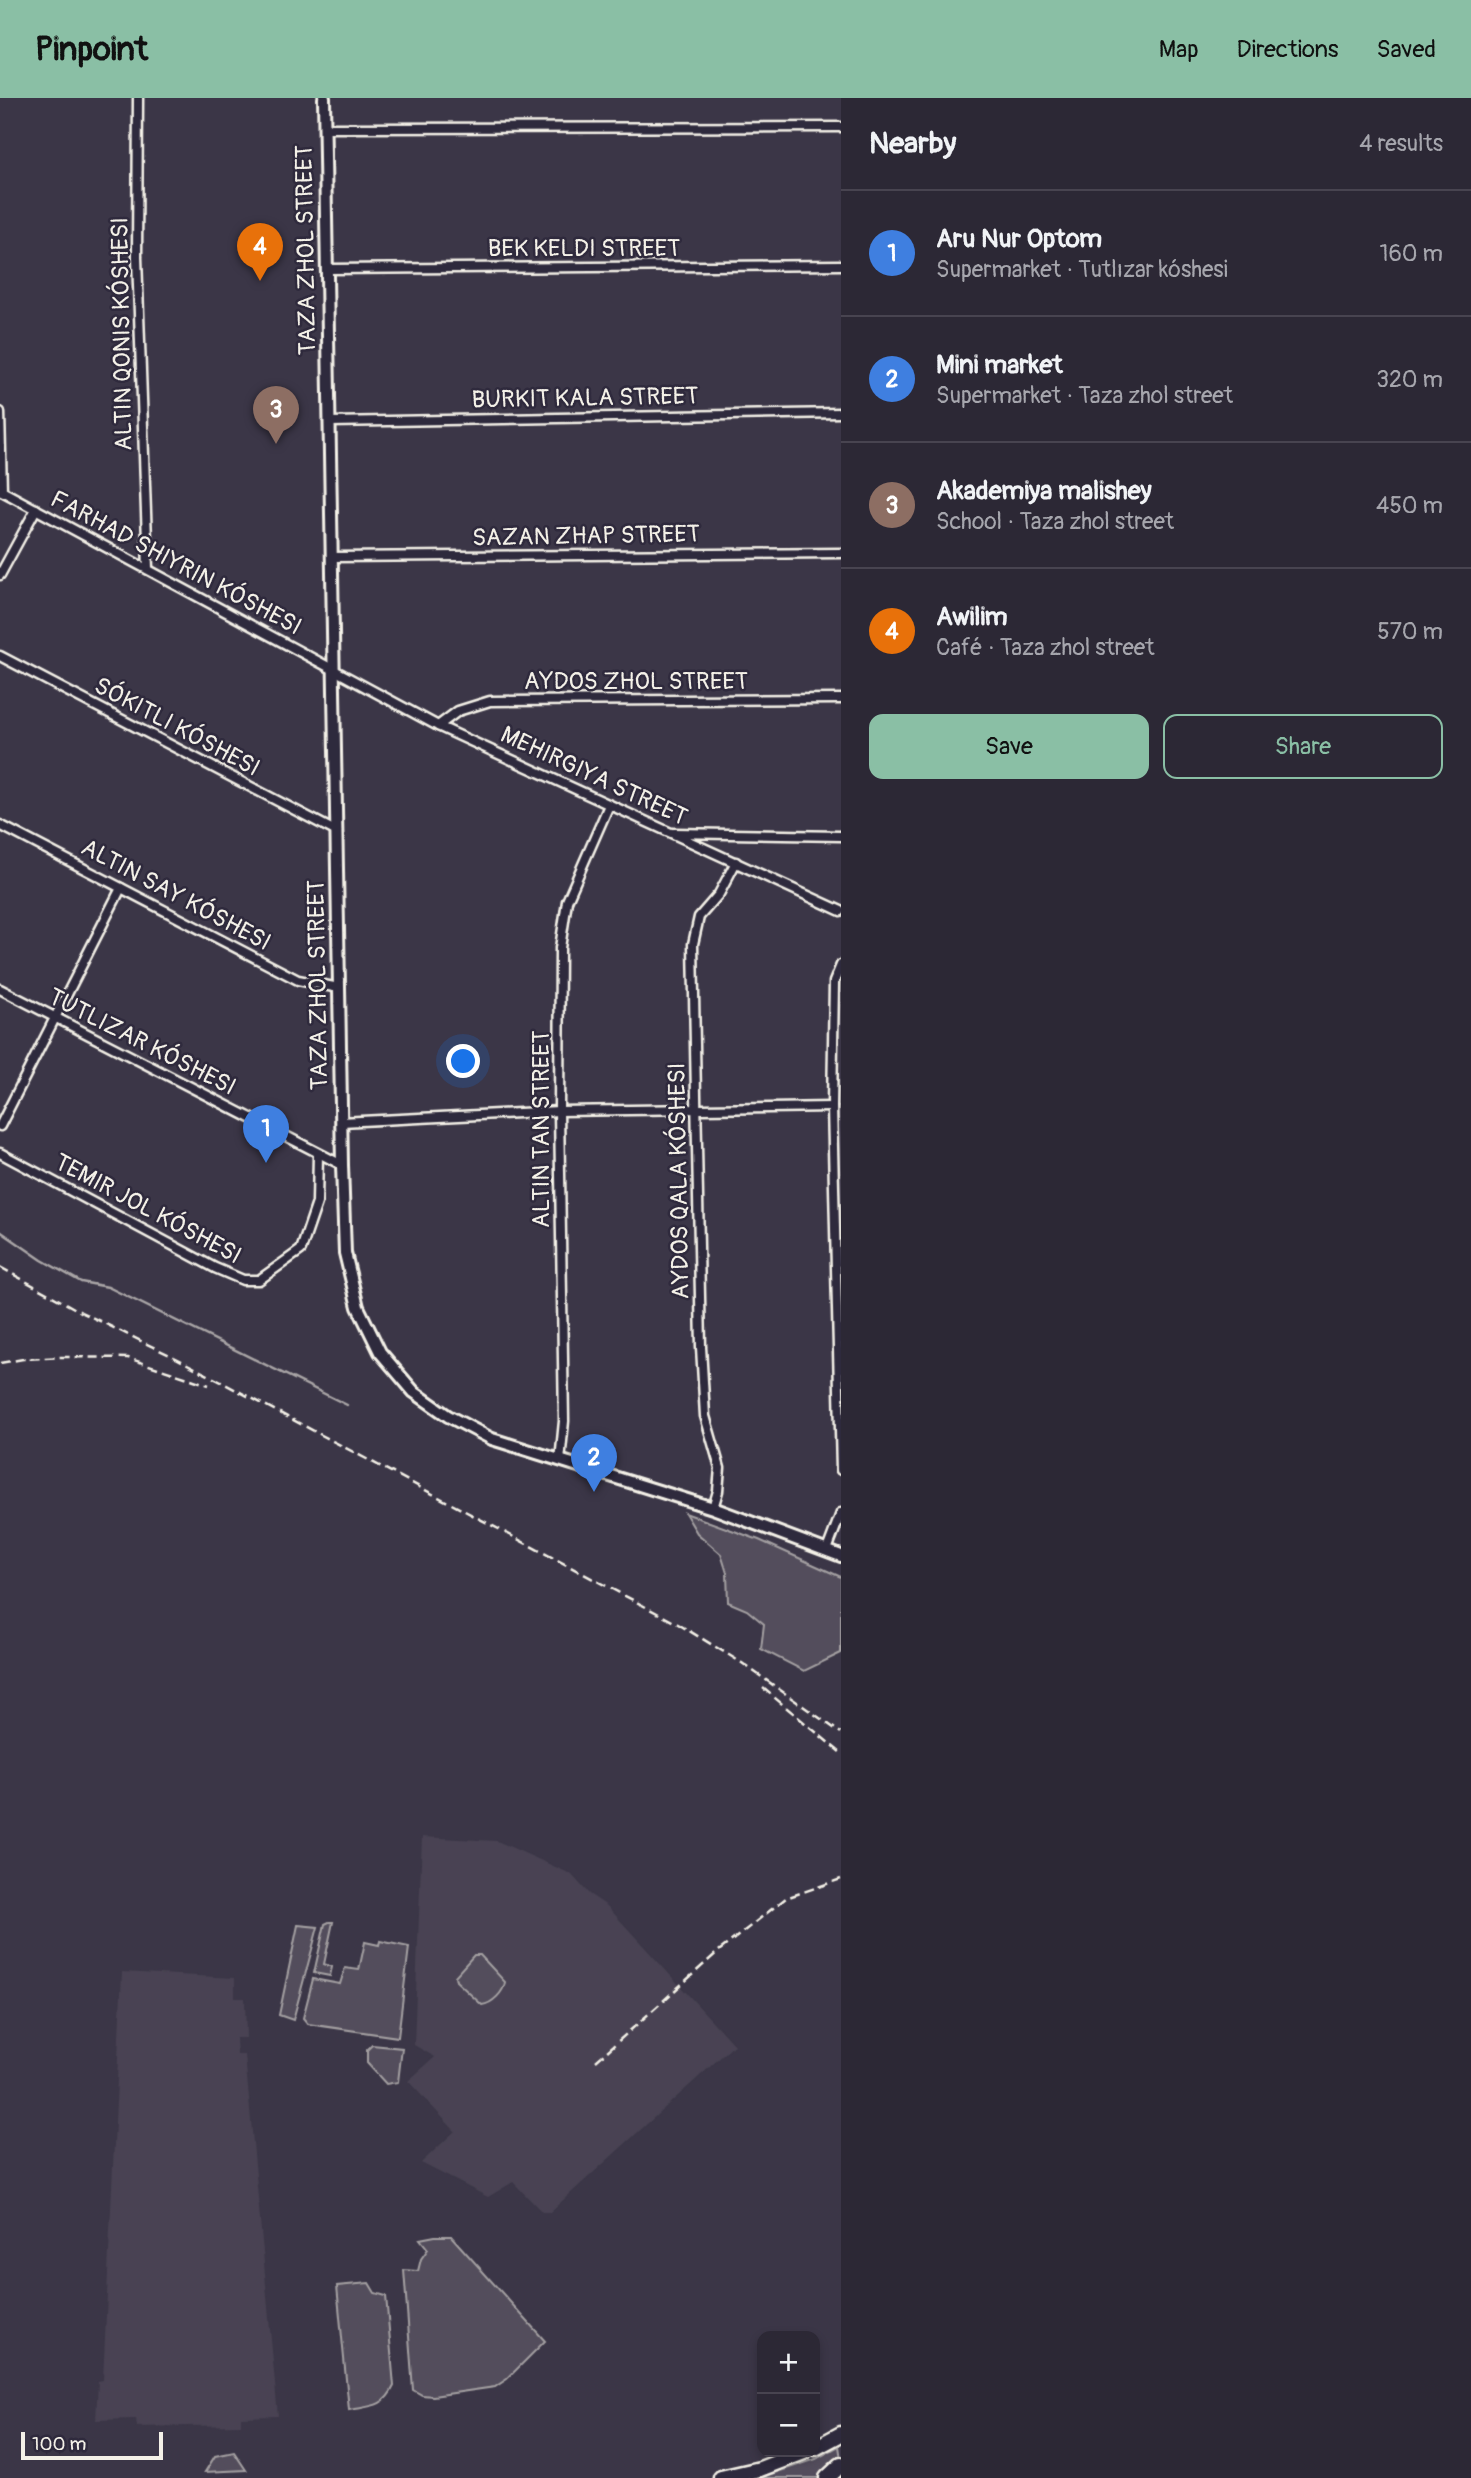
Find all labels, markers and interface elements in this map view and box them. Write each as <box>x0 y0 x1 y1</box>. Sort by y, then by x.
text: Pinpoint <box>35 29 148 70</box>
text: Map <box>1159 35 1199 64</box>
text: Directions <box>1237 35 1338 64</box>
text: Saved <box>1376 35 1436 64</box>
text: Nearby <box>869 125 956 162</box>
text: 4 results <box>1359 129 1443 158</box>
street label: TAZA ZHOL STREET <box>290 145 322 355</box>
street label: ALTIN QONIS KÓSHESI <box>104 217 139 451</box>
pin: 4 <box>237 223 283 281</box>
text: Aru Nur Optom <box>936 223 1102 255</box>
street label: BEK KELDI STREET <box>488 234 680 263</box>
text: 1 <box>888 239 897 268</box>
text: 160 m <box>1379 239 1443 268</box>
text: Supermarket · Tutlızar kóshesi <box>936 255 1228 284</box>
text: Mini market <box>936 349 1063 381</box>
text: 2 <box>886 365 898 394</box>
text: 320 m <box>1376 365 1443 394</box>
text: Supermarket · Taza zhol street <box>936 381 1233 410</box>
street label: BURKIT KALA STREET <box>471 382 699 414</box>
pin: 3 <box>253 386 299 444</box>
text: Akademiya malishey <box>936 475 1152 507</box>
street label: FARHAD SHIYRIN KÓSHESI <box>46 484 307 642</box>
text: 3 <box>886 491 898 520</box>
text: 450 m <box>1376 491 1443 520</box>
text: School · Taza zhol street <box>936 507 1174 536</box>
street label: SAZAN ZHAP STREET <box>472 520 700 552</box>
text: Awilim <box>936 601 1008 633</box>
text: 4 <box>885 617 899 646</box>
text: 570 m <box>1377 617 1443 646</box>
text: Café · Taza zhol street <box>936 633 1154 662</box>
street label: AYDOS ZHOL STREET <box>524 667 748 696</box>
street label: SÓKITLI KÓSHESI <box>89 670 265 783</box>
button: Save <box>869 714 1149 779</box>
button: Share <box>1163 714 1443 779</box>
street label: MEHIRGIYA STREET <box>496 720 692 832</box>
street label: ALTIN SAY KÓSHESI <box>76 832 276 957</box>
street label: TAZA ZHOL STREET <box>302 880 334 1090</box>
street label: TUTLIZAR KÓSHESI <box>43 981 241 1102</box>
street label: ALTIN TAN STREET <box>527 1030 556 1228</box>
your location <box>446 1044 480 1078</box>
street label: AYDOS QALA KÓSHESI <box>661 1062 696 1300</box>
pin: 1 <box>243 1105 289 1163</box>
street label: TEMIR JOL KÓSHESI <box>50 1147 247 1271</box>
pin: 2 <box>571 1434 617 1492</box>
map controls <box>757 2331 820 2457</box>
button: + <box>757 2331 820 2394</box>
button: − <box>757 2394 820 2457</box>
scale bar <box>21 2429 163 2461</box>
text: 100 m <box>32 2432 86 2456</box>

